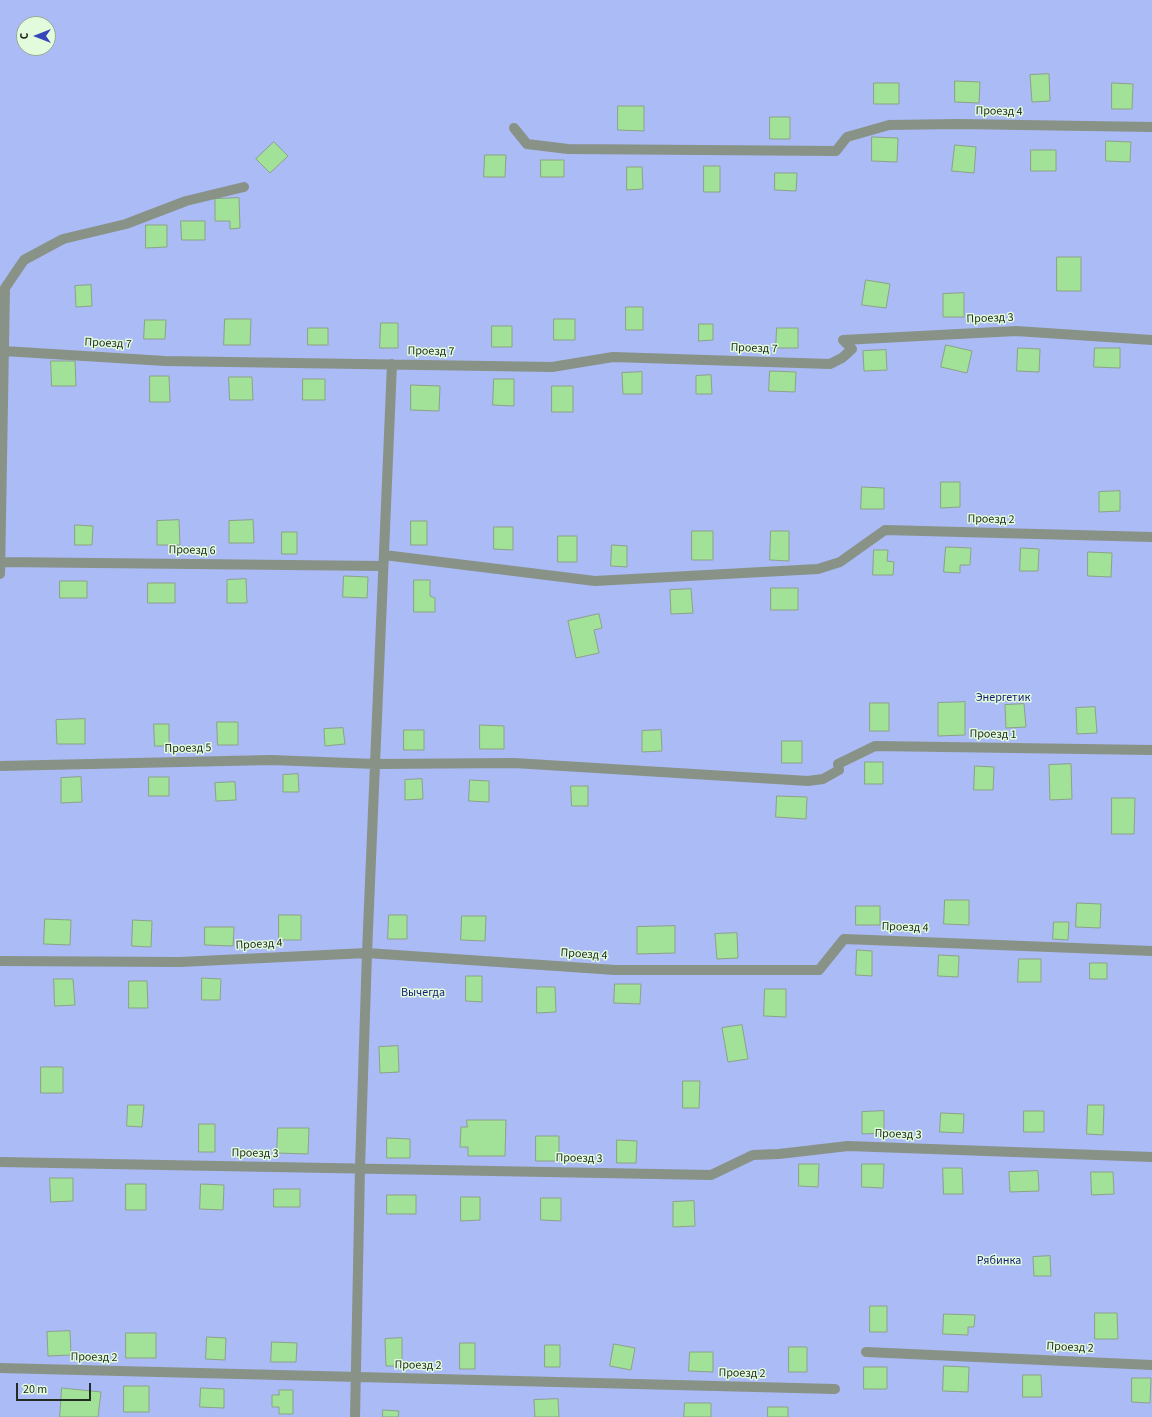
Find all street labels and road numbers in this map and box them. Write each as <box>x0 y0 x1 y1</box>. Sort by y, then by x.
street label: Проезд 4 <box>975 104 1023 120</box>
street label: Проезд 3 <box>966 311 1014 327</box>
street label: Проезд 7 <box>84 336 132 352</box>
street label: Проезд 7 <box>730 341 778 357</box>
street label: Проезд 7 <box>407 344 455 360</box>
street label: Проезд 2 <box>967 512 1015 528</box>
street label: Проезд 6 <box>168 543 216 559</box>
street label: Проезд 1 <box>969 727 1017 743</box>
street label: Проезд 5 <box>164 741 212 757</box>
street label: Проезд 4 <box>881 920 929 936</box>
street label: Проезд 4 <box>235 937 283 953</box>
street label: Проезд 4 <box>560 946 608 964</box>
street label: Проезд 3 <box>874 1127 922 1143</box>
street label: Проезд 3 <box>231 1146 279 1162</box>
street label: Проезд 3 <box>555 1151 603 1167</box>
street label: Проезд 2 <box>1046 1340 1094 1356</box>
street label: Проезд 2 <box>70 1350 118 1366</box>
street label: Проезд 2 <box>394 1358 442 1374</box>
street label: Проезд 2 <box>718 1366 766 1382</box>

